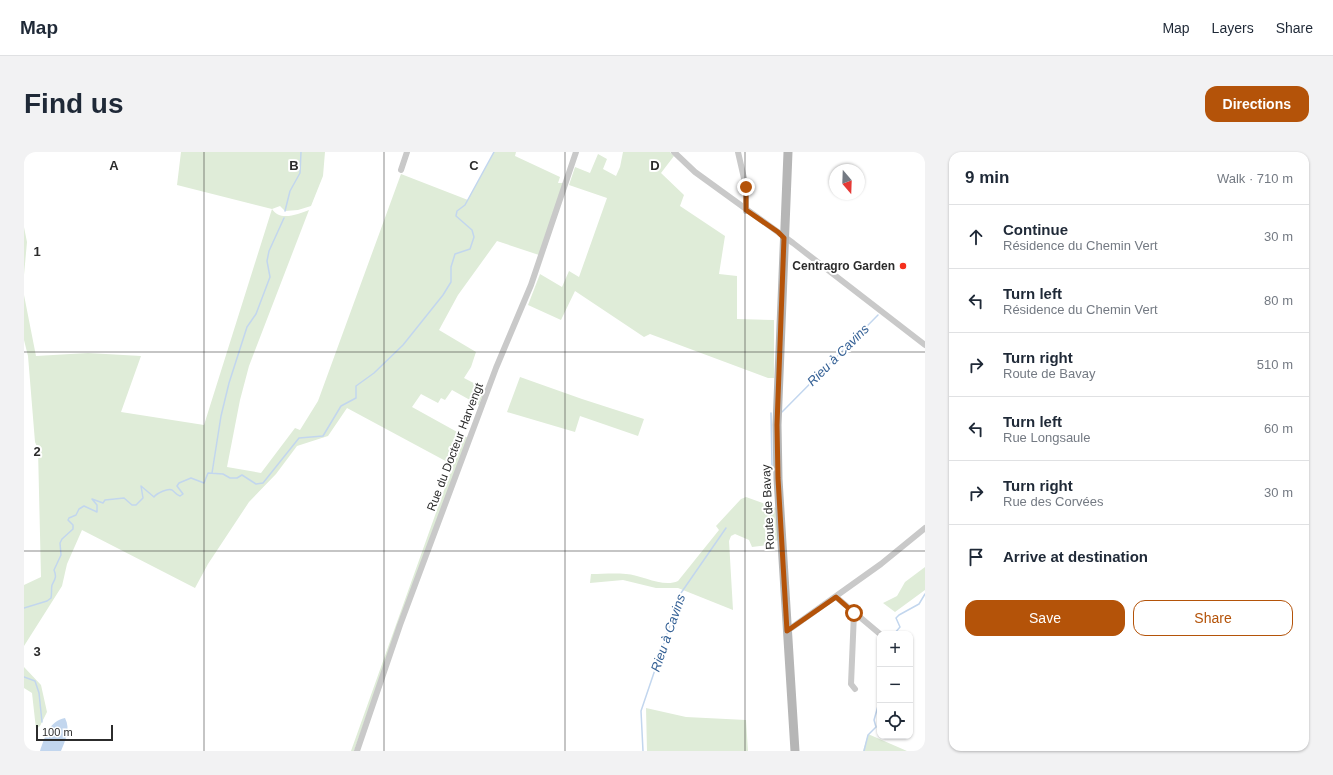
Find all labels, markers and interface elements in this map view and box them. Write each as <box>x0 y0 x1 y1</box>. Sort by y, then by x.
text: Map <box>20 17 58 38</box>
text: Map <box>1162 20 1190 36</box>
text: Layers <box>1212 20 1254 36</box>
text: Share <box>1276 20 1313 36</box>
button: Directions <box>1205 86 1309 122</box>
text: Find us <box>24 88 124 119</box>
text: A <box>109 158 119 173</box>
text: B <box>289 158 299 173</box>
text: C <box>469 158 479 173</box>
text: D <box>650 158 660 173</box>
north arrow <box>829 164 865 200</box>
text: 9 min <box>965 168 1009 187</box>
text: Walk · 710 m <box>1217 171 1293 186</box>
route end <box>737 178 755 196</box>
text: Continue <box>1003 221 1068 238</box>
icon: ahead <box>965 226 987 248</box>
text: 30 m <box>1264 229 1293 244</box>
text: Résidence du Chemin Vert <box>1003 238 1158 253</box>
text: 1 <box>33 244 41 259</box>
place label: Centragro Garden <box>792 259 895 273</box>
marker: Centragro Garden <box>898 261 908 271</box>
text: Turn left <box>1003 285 1062 302</box>
icon: left <box>965 290 987 312</box>
text: 80 m <box>1264 293 1293 308</box>
text: Résidence du Chemin Vert <box>1003 302 1158 317</box>
water label: Rieu à Cavins <box>804 321 872 389</box>
text: Turn right <box>1003 349 1073 366</box>
icon: right <box>965 354 987 376</box>
text: 510 m <box>1257 357 1293 372</box>
text: Route de Bavay <box>1003 366 1096 381</box>
street label: Rue du Docteur Harvengt <box>424 380 486 513</box>
text: Turn left <box>1003 413 1062 430</box>
icon: left <box>965 418 987 440</box>
text: 60 m <box>1264 421 1293 436</box>
text: Rue Longsaule <box>1003 430 1090 445</box>
text: 2 <box>33 444 41 459</box>
street label: Route de Bavay <box>759 464 777 550</box>
text: Turn right <box>1003 477 1073 494</box>
icon: right <box>965 482 987 504</box>
text: 30 m <box>1264 485 1293 500</box>
text: Rue des Corvées <box>1003 494 1103 509</box>
icon: arrive <box>965 546 987 568</box>
text: Arrive at destination <box>1003 548 1148 565</box>
water label: Rieu à Cavins <box>648 592 688 674</box>
button: Save <box>965 600 1125 636</box>
button: Share <box>1133 600 1293 636</box>
route start <box>845 604 863 622</box>
map controls <box>877 631 913 739</box>
button: + <box>877 631 913 667</box>
text: 3 <box>33 644 41 659</box>
button: − <box>877 667 913 703</box>
button: locate <box>877 703 913 739</box>
scale bar <box>36 723 113 742</box>
text: 100 m <box>42 726 73 738</box>

